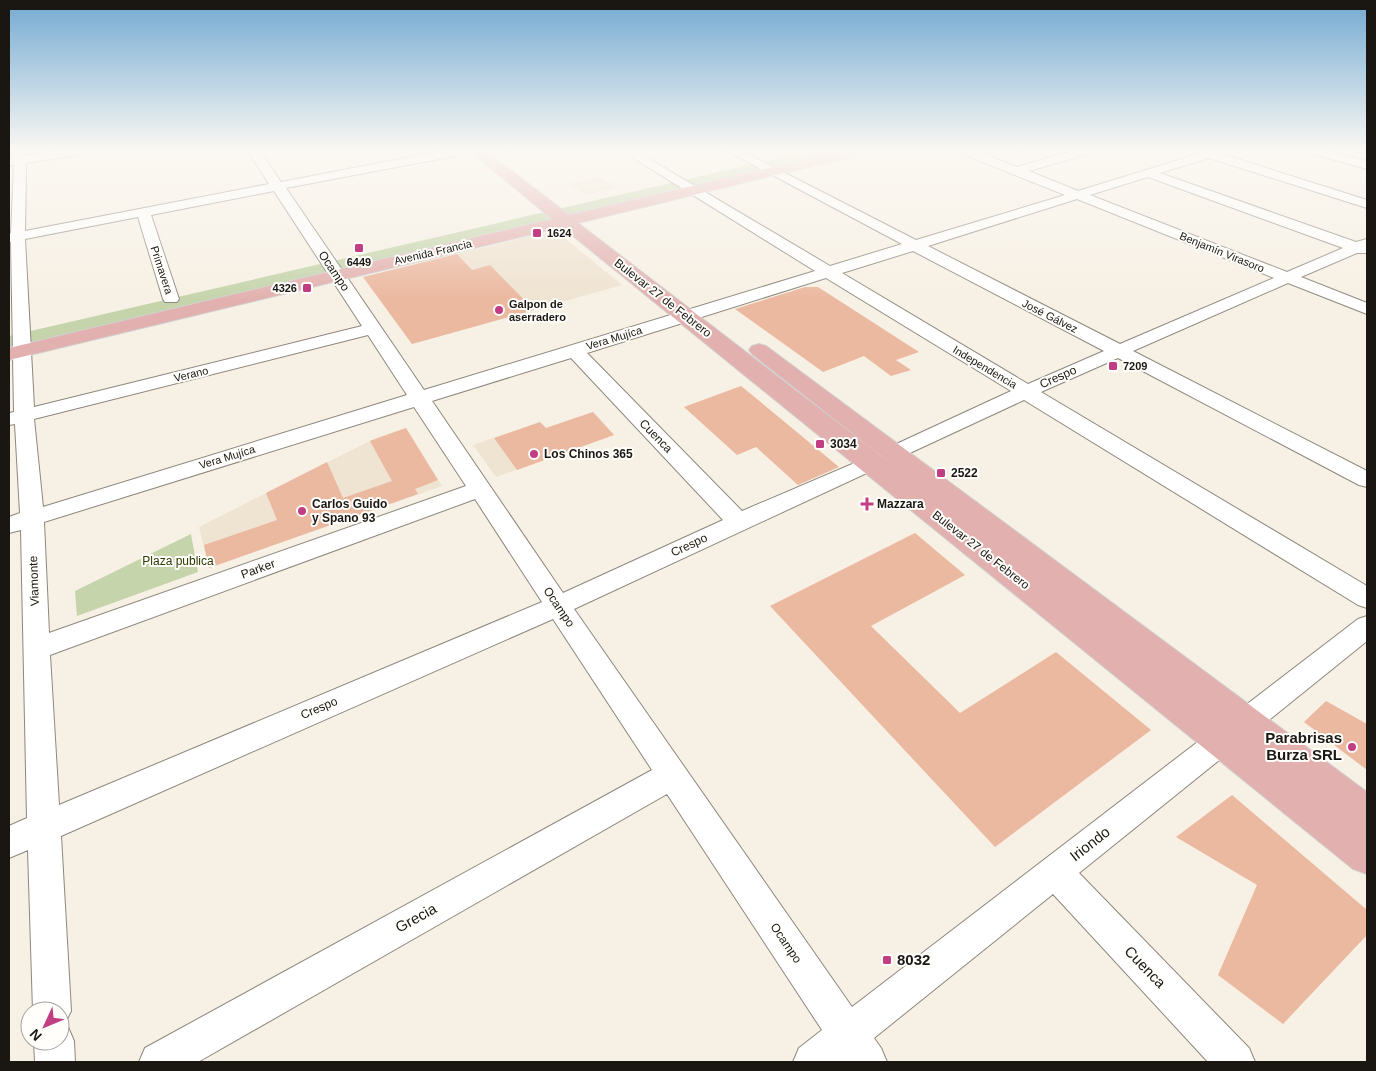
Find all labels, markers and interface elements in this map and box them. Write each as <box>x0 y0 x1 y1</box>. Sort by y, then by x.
marker: 1624 <box>531 227 543 239</box>
place label: 1624 <box>547 227 572 239</box>
street label: Benjamín Virasoro <box>1178 230 1266 274</box>
street label: Avenida Francia <box>393 237 474 267</box>
marker: 6449 <box>353 242 365 254</box>
street label: Primavera <box>149 244 176 297</box>
street label: Ocampo <box>316 248 353 294</box>
place label: 6449 <box>347 256 371 268</box>
street label: Bulevar 27 de Febrero <box>612 256 715 340</box>
place label: 4326 <box>273 282 297 294</box>
marker: 4326 <box>301 282 313 294</box>
street label: José Gálvez <box>1020 297 1080 335</box>
place label: Galpon de aserradero <box>509 298 566 323</box>
marker: Galpon de aserradero <box>493 304 505 316</box>
street label: Vera Mujíca <box>584 324 644 352</box>
street label: Independencia <box>951 343 1020 391</box>
marker: 7209 <box>1107 360 1119 372</box>
place label: 7209 <box>1123 360 1147 372</box>
street label: Crespo <box>1037 363 1079 391</box>
street label: Verano <box>173 364 209 384</box>
street label: Cuenca <box>637 416 676 456</box>
place label: 3034 <box>830 437 857 451</box>
marker: 3034 <box>814 438 826 450</box>
street label: Vera Mujíca <box>197 443 257 471</box>
place label: Los Chinos 365 <box>544 447 633 461</box>
marker: Los Chinos 365 <box>528 448 540 460</box>
place label: 2522 <box>951 466 978 480</box>
marker: 2522 <box>935 467 947 479</box>
place label: Carlos Guido y Spano 93 <box>312 497 387 525</box>
place label: Mazzara <box>877 497 924 511</box>
marker: Mazzara <box>861 498 873 510</box>
marker: Carlos Guido y Spano 93 <box>296 505 308 517</box>
street label: Bulevar 27 de Febrero <box>930 508 1033 592</box>
street label: Crespo <box>669 530 710 560</box>
park label: Plaza publica <box>142 554 214 568</box>
street label: Viamonte <box>26 555 42 606</box>
street label: Parker <box>239 556 277 582</box>
street label: Ocampo <box>541 584 578 630</box>
street label: Crespo <box>298 694 340 722</box>
place label: Parabrisas Burza SRL <box>1265 729 1342 763</box>
marker: Parabrisas Burza SRL <box>1346 741 1358 753</box>
street label: Iriondo <box>1066 823 1113 864</box>
street label: Grecia <box>392 899 440 936</box>
street label: Ocampo <box>768 920 805 966</box>
street label: Cuenca <box>1121 942 1170 992</box>
place label: 8032 <box>897 951 930 968</box>
marker: 8032 <box>881 954 893 966</box>
north arrow <box>20 1001 70 1051</box>
text: N <box>26 1026 45 1044</box>

